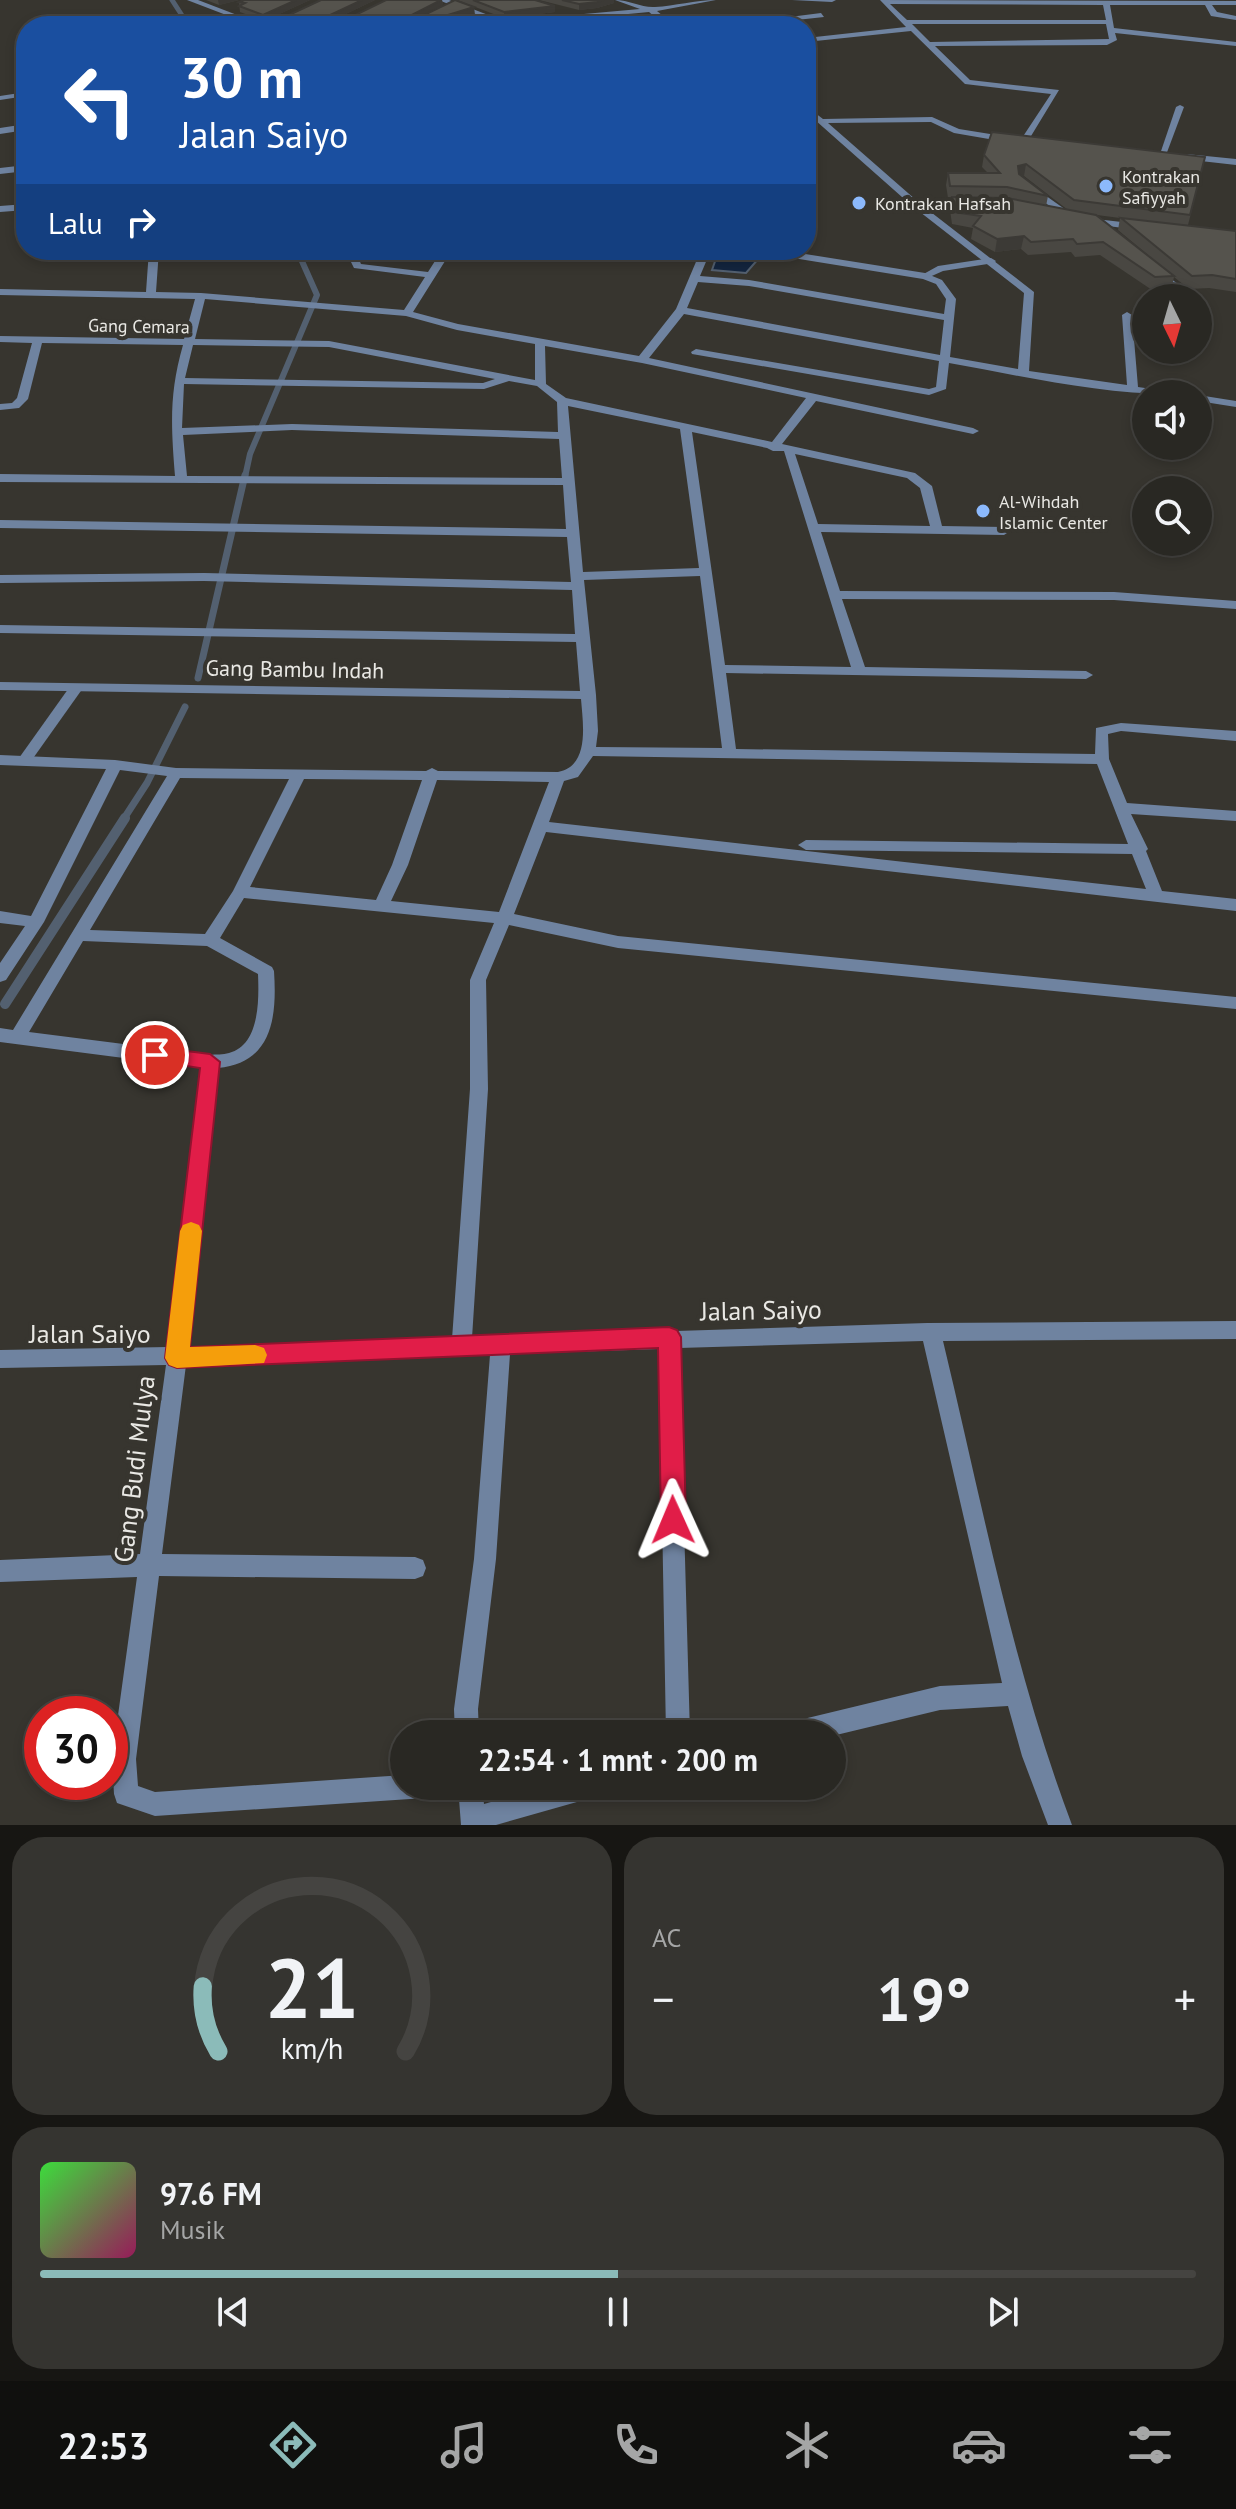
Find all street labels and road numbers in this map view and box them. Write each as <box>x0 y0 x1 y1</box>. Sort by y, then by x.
street label: Gang Cemara <box>88 314 190 338</box>
street label: Gang Bambu Indah <box>205 653 385 685</box>
street label: Jalan Saiyo <box>699 1292 822 1328</box>
street label: Jalan Saiyo <box>28 1317 151 1350</box>
street label: Gang Budi Mulya <box>106 1374 162 1564</box>

